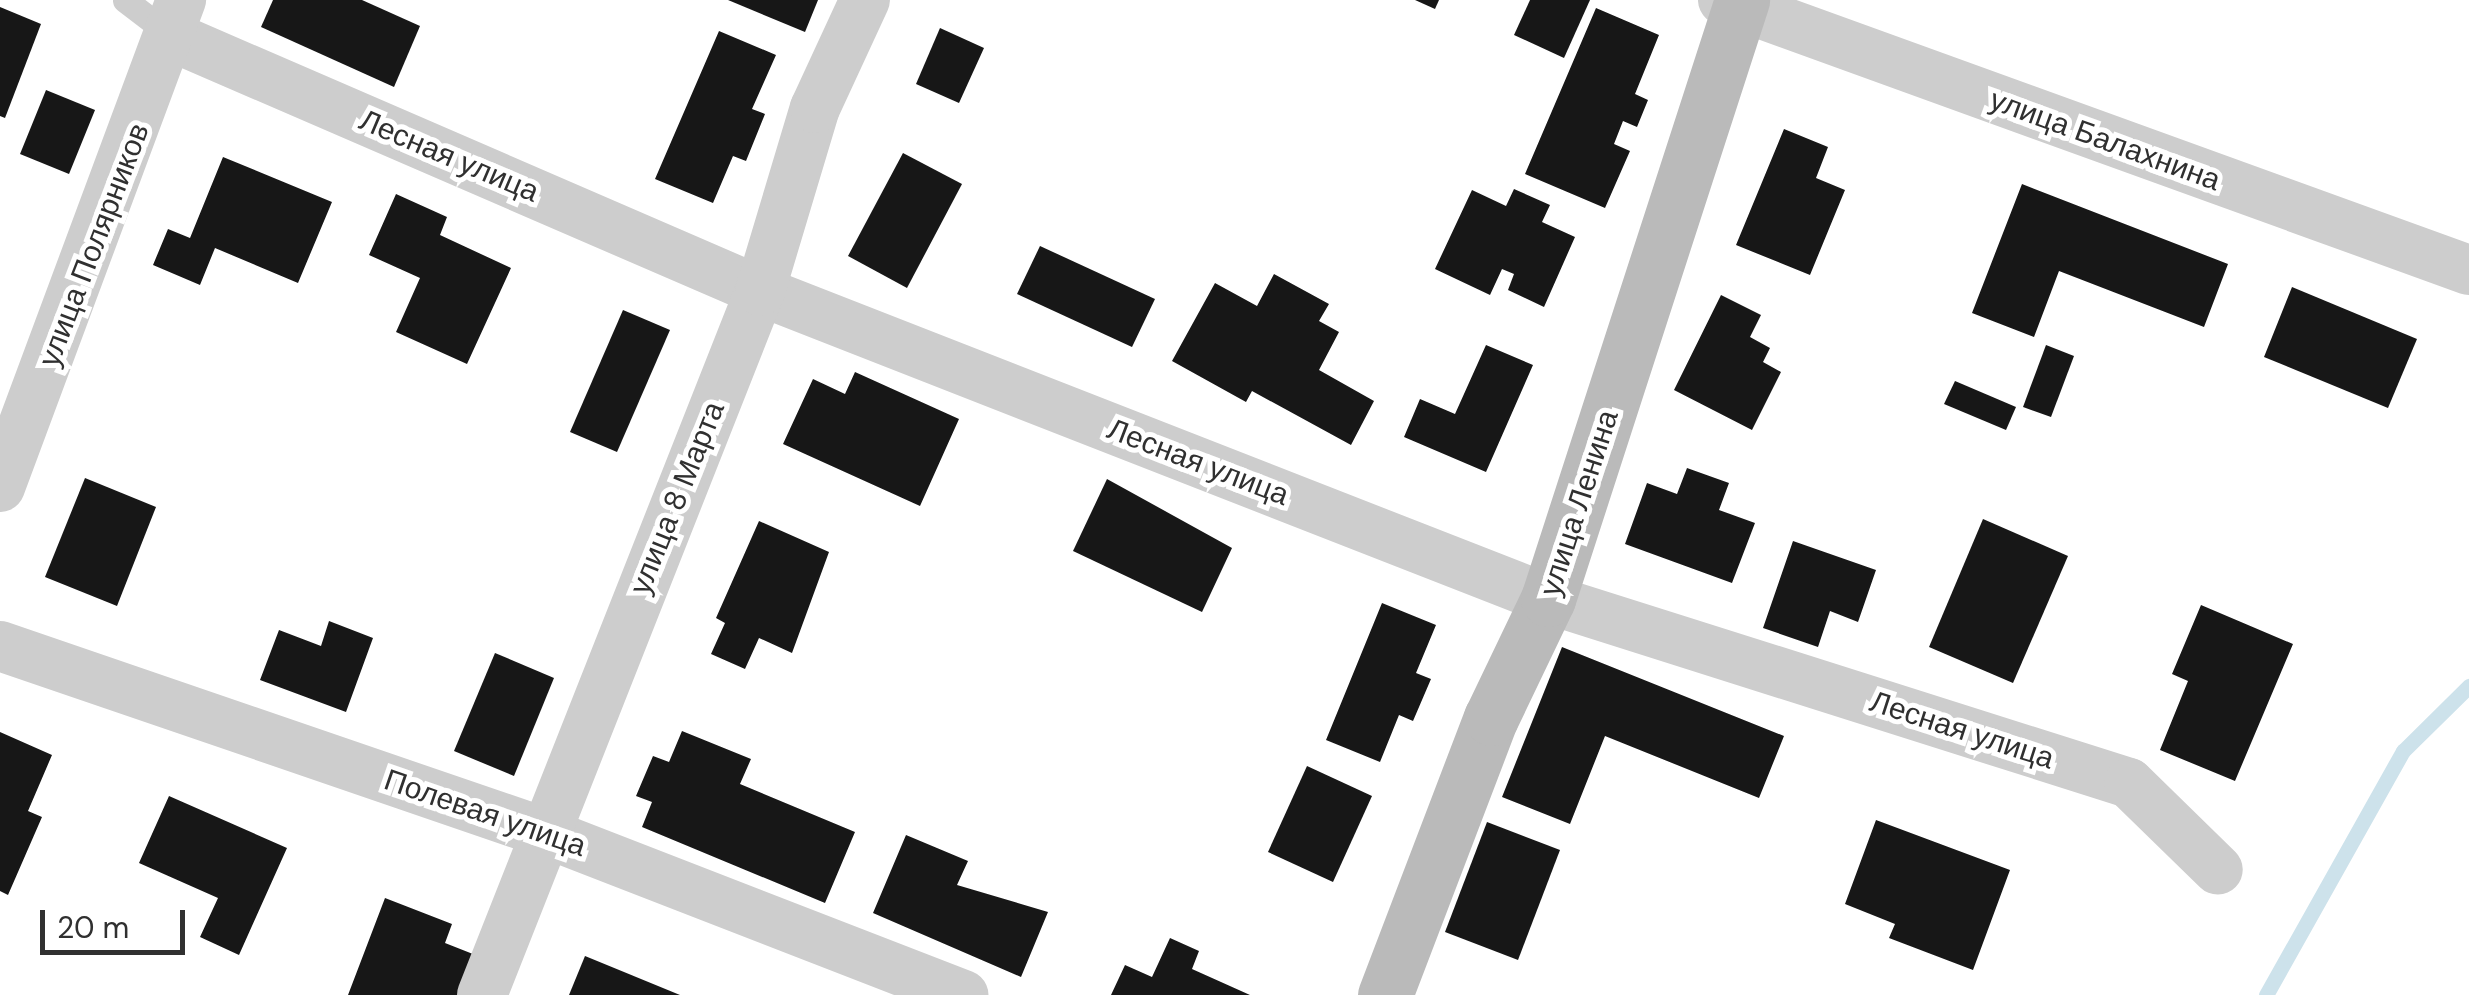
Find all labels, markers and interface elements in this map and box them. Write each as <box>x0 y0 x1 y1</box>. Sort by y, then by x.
street label: улица Балахнина <box>1985 82 2225 198</box>
street label: Лесная улица <box>354 102 544 210</box>
street label: улица Полярников <box>31 118 157 372</box>
street label: улица 8 Марта <box>622 396 732 600</box>
street label: улица Ленина <box>1532 405 1626 601</box>
street label: Лесная улица <box>1102 411 1294 513</box>
street label: Лесная улица <box>1865 683 2059 777</box>
street label: Полевая улица <box>380 762 590 864</box>
scale bar <box>45 890 190 952</box>
text: 20 m <box>57 908 129 947</box>

